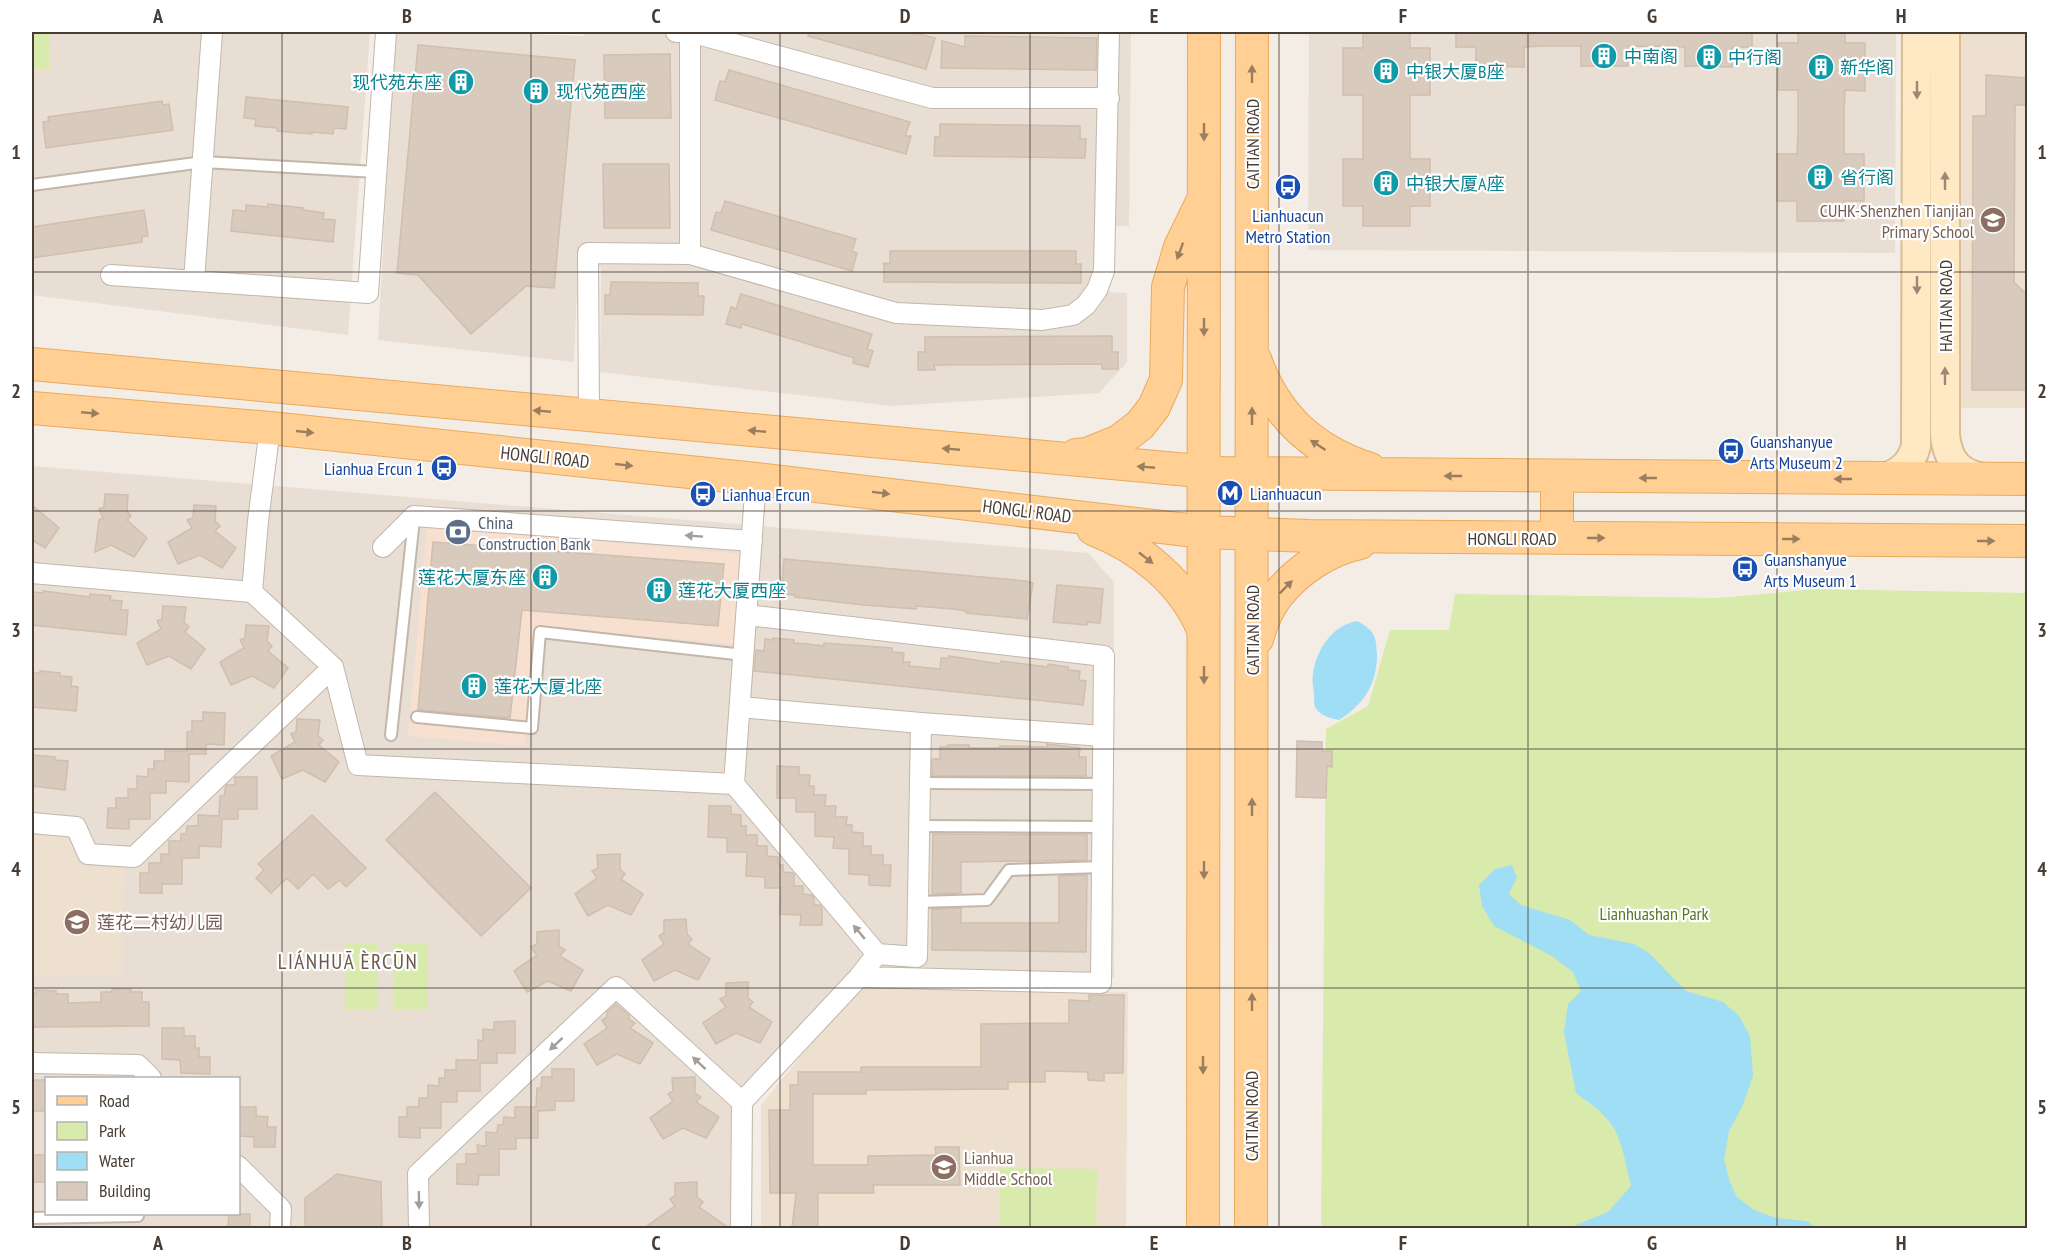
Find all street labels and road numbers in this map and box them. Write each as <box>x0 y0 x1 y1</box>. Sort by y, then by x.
street label: CAITIAN ROAD <box>1241 99 1264 189</box>
street label: HAITIAN ROAD <box>1934 260 1957 352</box>
street label: HONGLI ROAD <box>499 441 591 473</box>
street label: HONGLI ROAD <box>981 494 1073 528</box>
street label: HONGLI ROAD <box>1467 527 1557 550</box>
street label: CAITIAN ROAD <box>1241 585 1264 675</box>
street label: CAITIAN ROAD <box>1240 1071 1263 1161</box>

